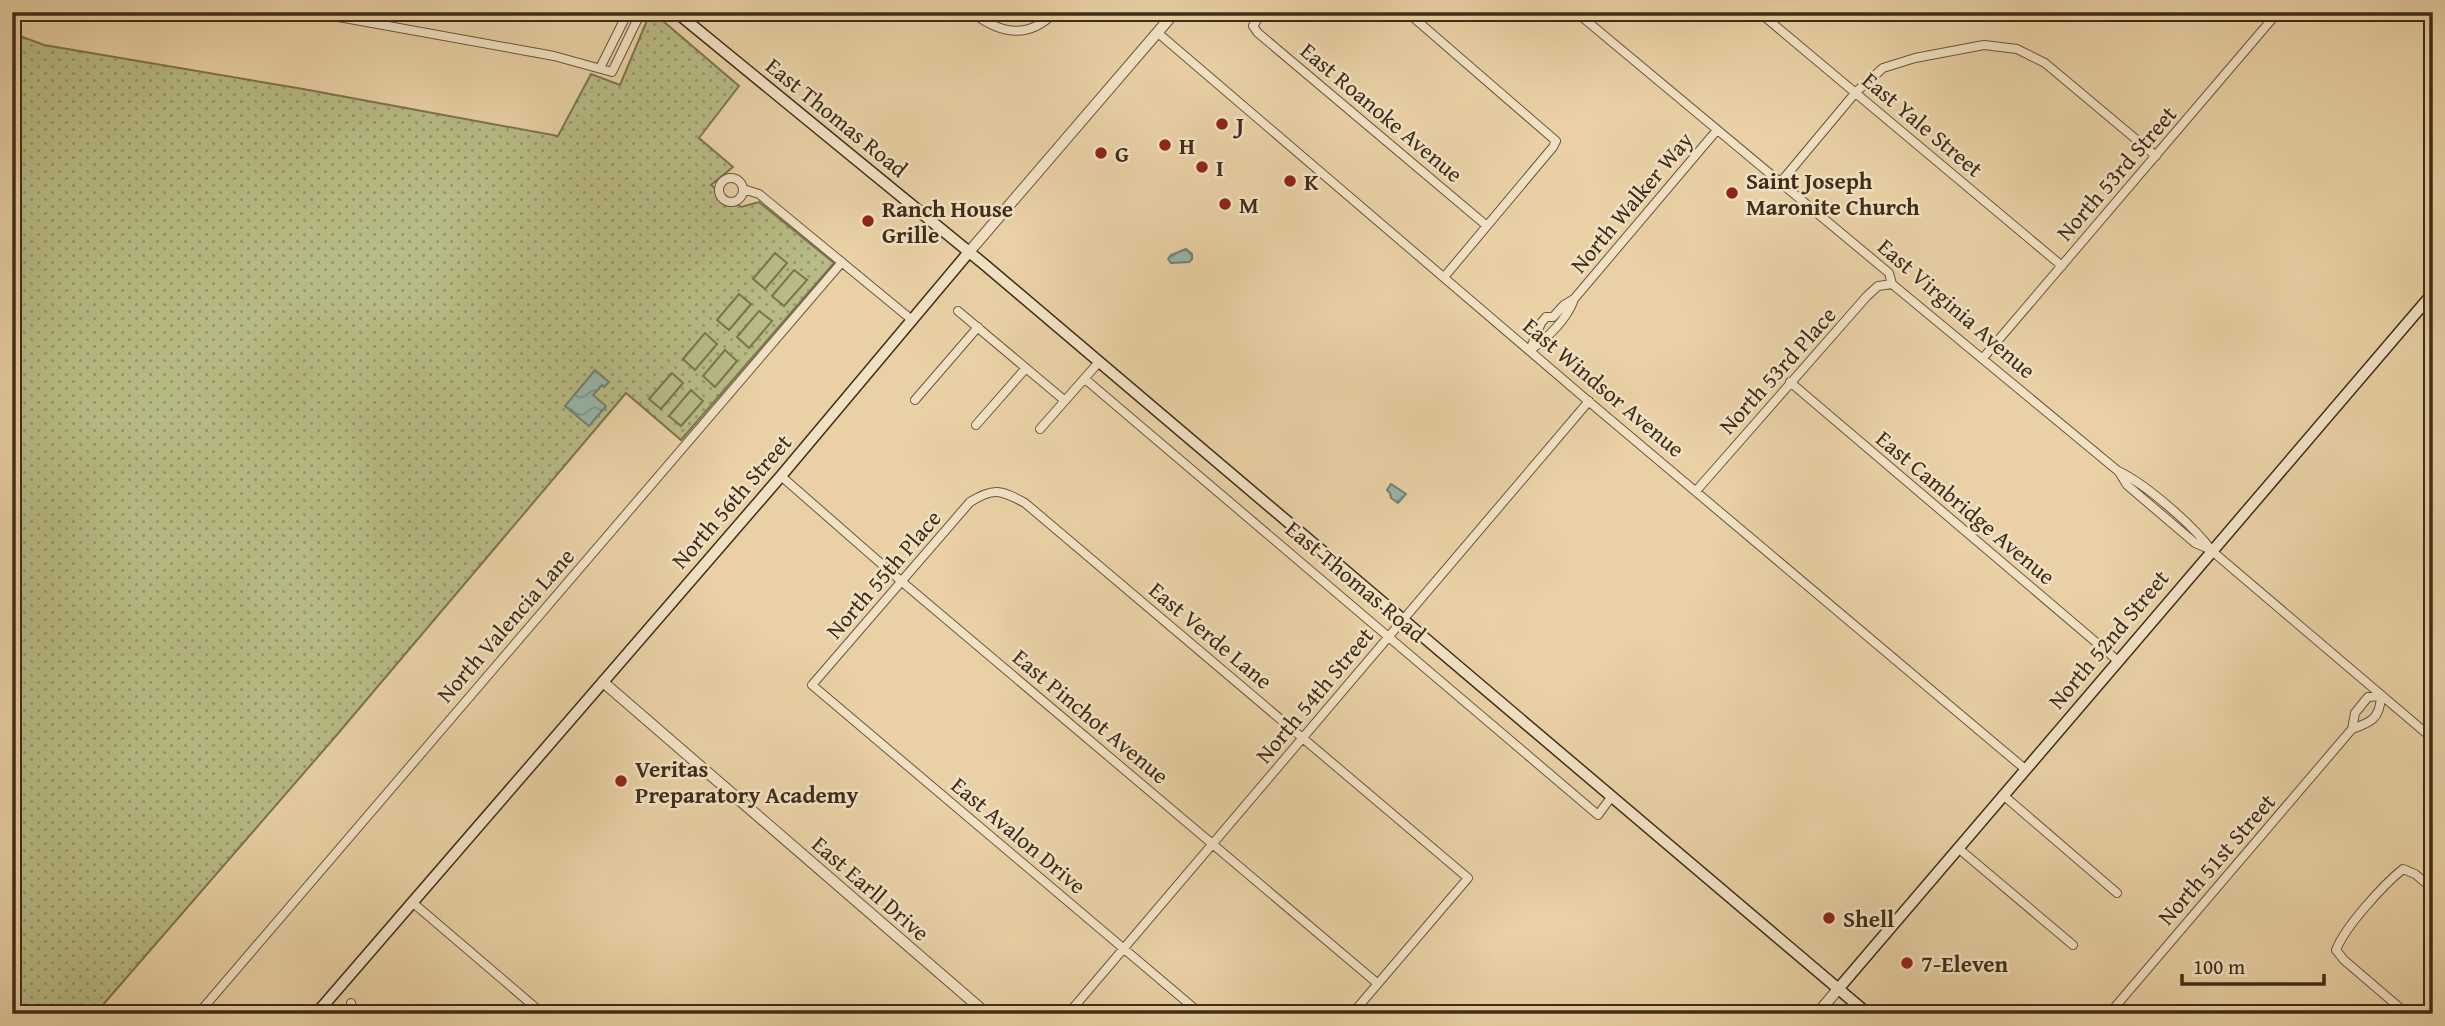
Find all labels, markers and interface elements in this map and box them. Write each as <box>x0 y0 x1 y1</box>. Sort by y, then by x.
street label: East Roanoke Avenue <box>1294 34 1470 190</box>
street label: East Thomas Road <box>759 49 916 185</box>
street label: East Yale Street <box>1855 64 1991 184</box>
street label: North 53rd Street <box>2048 98 2184 248</box>
place label: J <box>1232 108 1244 141</box>
marker: J <box>1214 116 1230 132</box>
street label: North Walker Way <box>1562 124 1701 280</box>
place label: H <box>1179 129 1195 162</box>
place label: G <box>1115 137 1129 170</box>
marker: H <box>1157 137 1173 153</box>
marker: G <box>1093 145 1109 161</box>
place label: I <box>1216 151 1224 184</box>
marker: I <box>1194 159 1210 175</box>
place label: Saint Joseph Maronite Church <box>1746 164 1920 223</box>
place label: K <box>1304 165 1319 198</box>
marker: K <box>1282 173 1298 189</box>
marker: Saint Joseph Maronite Church <box>1724 185 1740 201</box>
place label: M <box>1239 188 1259 221</box>
place label: Ranch House Grille <box>882 192 1013 251</box>
marker: M <box>1217 196 1233 212</box>
marker: Ranch House Grille <box>860 213 876 229</box>
street label: East Virginia Avenue <box>1871 230 2043 386</box>
street label: North 53rd Place <box>1711 299 1843 441</box>
street label: East Windsor Avenue <box>1516 309 1692 465</box>
street label: East Cambridge Avenue <box>1869 422 2063 592</box>
street label: North 56th Street <box>663 426 799 576</box>
street label: North 55th Place <box>818 502 948 646</box>
street label: East Thomas Road <box>1279 512 1434 650</box>
street label: North Valencia Lane <box>428 540 582 710</box>
street label: North 52nd Street <box>2040 562 2176 716</box>
street label: East Verde Lane <box>1142 573 1280 697</box>
street label: North 54th Street <box>1247 620 1381 770</box>
street label: East Pinchot Avenue <box>1006 641 1176 791</box>
place label: Veritas Preparatory Academy <box>635 752 859 811</box>
street label: East Avalon Drive <box>944 769 1094 901</box>
marker: Veritas Preparatory Academy <box>613 773 629 789</box>
street label: North 51st Street <box>2149 786 2283 932</box>
street label: East Earll Drive <box>805 828 937 948</box>
place label: Shell <box>1843 902 1894 935</box>
marker: Shell <box>1821 910 1837 926</box>
scale bar <box>2182 942 2324 986</box>
place label: 7-Eleven <box>1921 947 2009 980</box>
text: 100 m <box>2193 951 2245 982</box>
marker: 7-Eleven <box>1899 955 1915 971</box>

